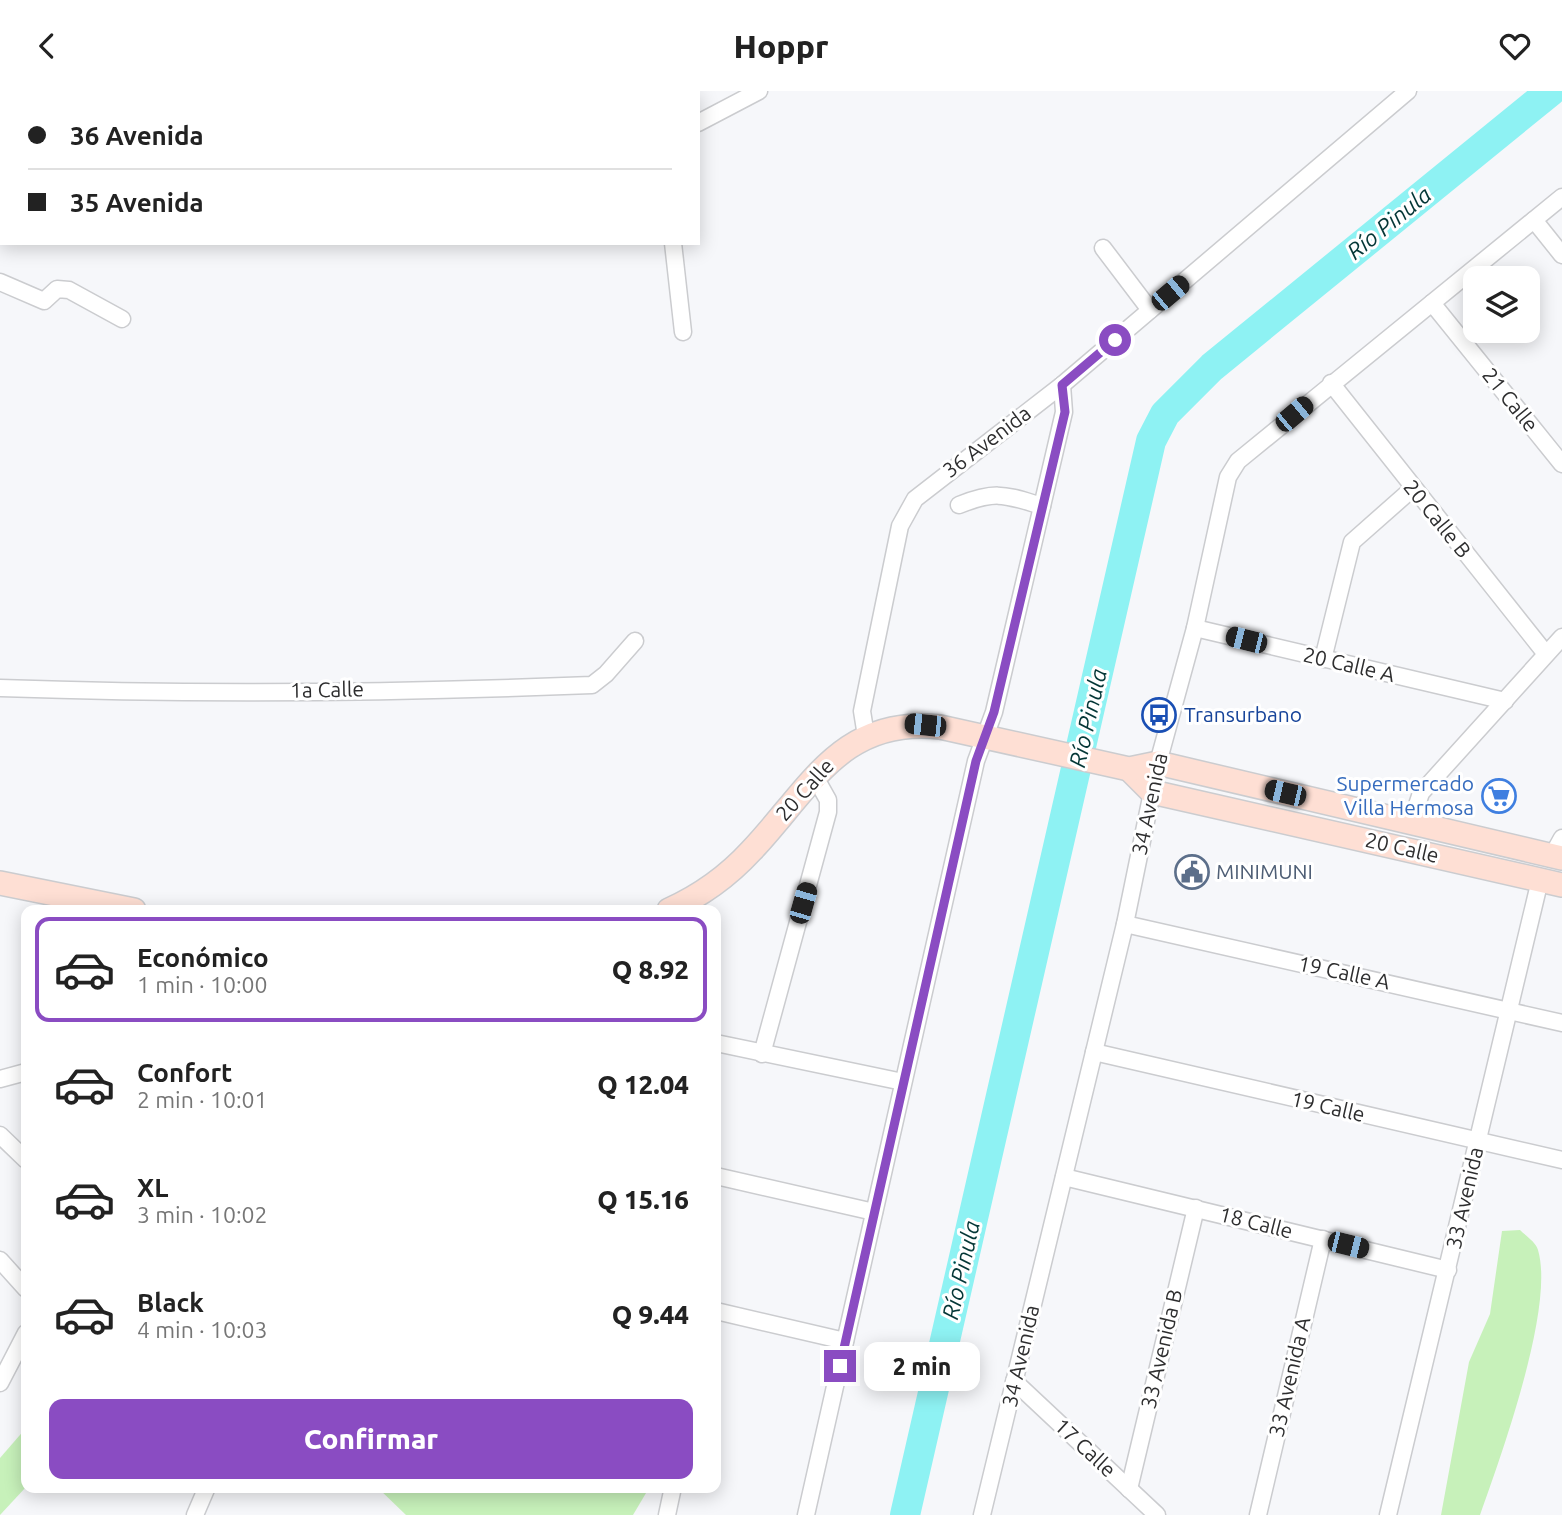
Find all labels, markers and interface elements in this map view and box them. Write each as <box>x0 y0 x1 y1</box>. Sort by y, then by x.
icon: back <box>28 27 66 65</box>
icon: heart <box>1496 27 1534 65</box>
text: Hoppr <box>733 28 829 64</box>
text: 36 Avenida <box>70 121 204 150</box>
water label: Río Pinula <box>1342 181 1436 264</box>
text: 35 Avenida <box>70 188 204 217</box>
map controls <box>1463 266 1540 343</box>
button: layers <box>1463 266 1540 343</box>
car <box>1148 271 1193 315</box>
route start <box>1099 324 1131 356</box>
street label: 21 Calle <box>1478 363 1544 436</box>
car <box>1272 392 1317 436</box>
street label: 36 Avenida <box>938 400 1035 482</box>
street label: 20 Calle B <box>1399 475 1476 562</box>
car <box>1224 625 1269 655</box>
street label: 20 Calle A <box>1301 642 1398 686</box>
water label: Río Pinula <box>1064 666 1111 770</box>
street label: 1a Calle <box>290 676 364 702</box>
bus stop icon: Transurbano <box>1140 696 1178 734</box>
place label: Transurbano <box>1184 702 1302 726</box>
car <box>904 712 947 738</box>
street label: 34 Avenida <box>1126 751 1172 857</box>
street label: 20 Calle <box>770 754 838 825</box>
place label: Supermercado Villa Hermosa <box>1336 771 1474 819</box>
supermarket icon: Supermercado Villa Hermosa <box>1480 777 1518 815</box>
car <box>1263 778 1308 808</box>
street label: 20 Calle <box>1363 827 1441 867</box>
public building icon: MINIMUNI <box>1173 853 1211 891</box>
place label: MINIMUNI <box>1216 859 1313 883</box>
car <box>788 880 819 926</box>
icon: car <box>53 938 116 1001</box>
text: Económico <box>137 943 269 972</box>
street label: 19 Calle A <box>1296 951 1393 994</box>
text: Q 8.92 <box>612 955 689 984</box>
text: 1 min · 10:00 <box>137 972 268 997</box>
icon: car <box>53 1053 116 1116</box>
text: Confort <box>137 1058 232 1087</box>
text: Q 12.04 <box>597 1070 689 1099</box>
street label: 19 Calle <box>1289 1086 1367 1126</box>
text: 2 min · 10:01 <box>137 1087 268 1112</box>
street label: 33 Avenida <box>1441 1144 1487 1251</box>
icon: car <box>53 1168 116 1231</box>
text: XL <box>137 1173 168 1202</box>
text: Q 15.16 <box>597 1185 689 1214</box>
street label: 18 Calle <box>1217 1201 1295 1243</box>
text: 3 min · 10:02 <box>137 1202 268 1227</box>
water label: Río Pinula <box>937 1218 984 1322</box>
car <box>1326 1230 1371 1260</box>
icon: car <box>53 1283 116 1346</box>
street label: 33 Avenida B <box>1136 1287 1186 1411</box>
text: Black <box>137 1288 204 1317</box>
text: Q 9.44 <box>612 1300 689 1329</box>
street label: 34 Avenida <box>997 1302 1043 1409</box>
street label: 33 Avenida A <box>1264 1314 1315 1439</box>
text: 4 min · 10:03 <box>137 1317 268 1342</box>
callout: 2 min <box>864 1341 980 1391</box>
route end <box>824 1350 856 1382</box>
text: 2 min <box>893 1354 951 1379</box>
button: Confirmar <box>49 1399 693 1479</box>
street label: 17 Calle <box>1050 1413 1121 1482</box>

